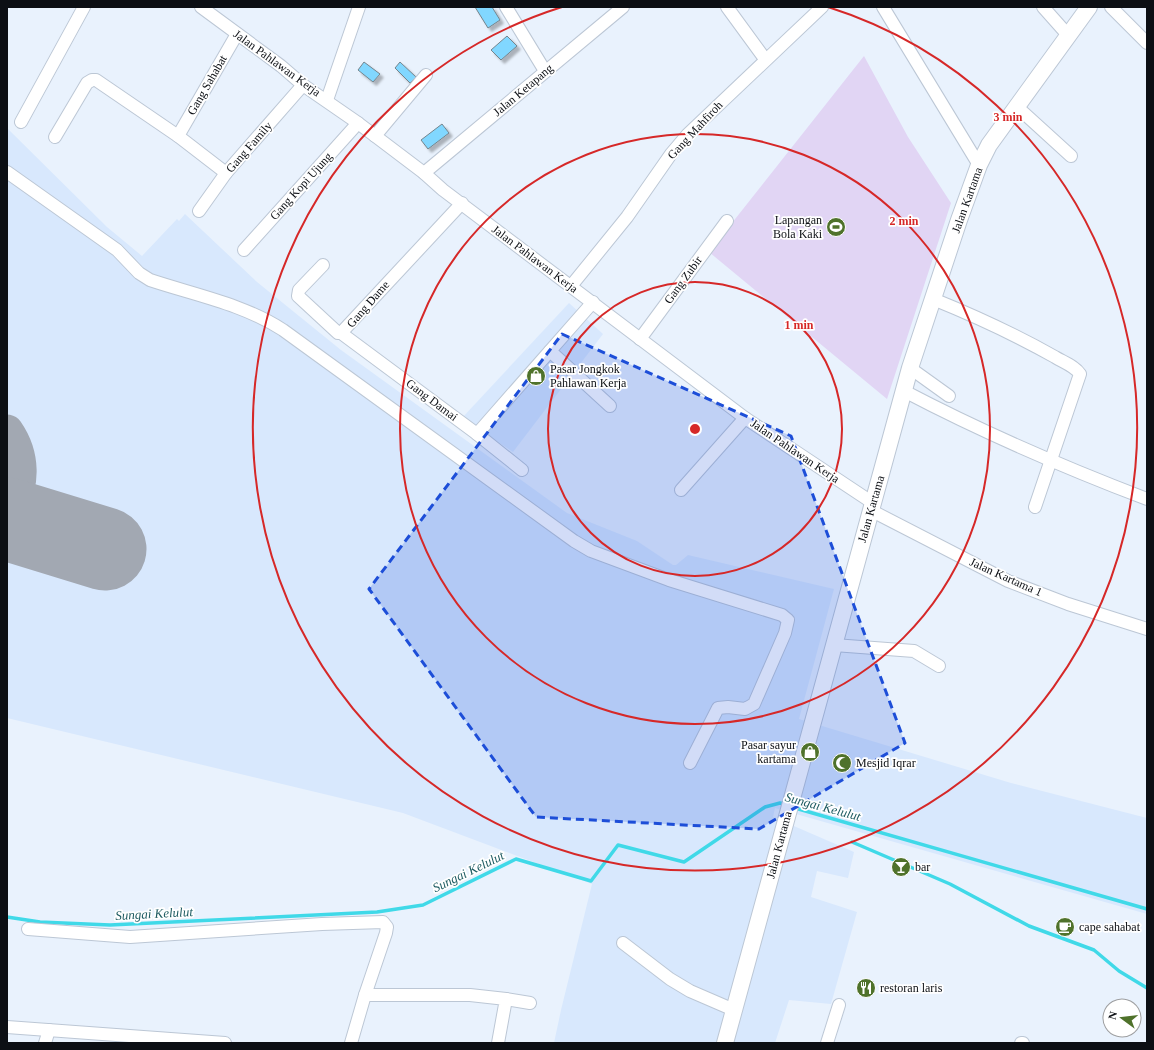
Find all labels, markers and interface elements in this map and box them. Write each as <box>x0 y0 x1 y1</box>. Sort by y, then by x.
street label: Jalan Pahlawan Kerja <box>231 27 324 100</box>
street label: Gang Sahabat <box>184 52 230 118</box>
street label: Jalan Ketapang <box>490 61 556 119</box>
street label: Gang Mahfiroh <box>665 98 725 162</box>
text: 3 min <box>993 110 1023 124</box>
street label: Gang Family <box>223 119 275 175</box>
street label: Gang Kopi Ujung <box>267 149 335 223</box>
street label: Jalan Kartama <box>949 165 986 235</box>
place label: Lapangan Bola Kaki <box>773 213 823 241</box>
text: 2 min <box>889 214 919 228</box>
sports icon: Lapangan Bola Kaki <box>825 216 847 238</box>
street label: Jalan Pahlawan Kerja <box>489 222 581 296</box>
street label: Gang Zubir <box>661 253 705 307</box>
street label: Gang Dame <box>344 278 392 330</box>
text: 1 min <box>784 318 814 332</box>
place label: Pasar Jongkok Pahlawan Kerja <box>550 362 627 390</box>
shop icon: Pasar Jongkok Pahlawan Kerja <box>525 365 547 387</box>
street label: Gang Damai <box>403 376 461 424</box>
street label: Jalan Pahlawan Kerja <box>748 416 843 486</box>
centre of rings <box>688 422 702 436</box>
street label: Jalan Kartama <box>855 473 887 544</box>
street label: Jalan Kartama 1 <box>968 555 1044 599</box>
place label: Pasar sayur kartama <box>741 738 797 766</box>
shop icon: Pasar sayur kartama <box>799 741 821 763</box>
mosque icon: Mesjid Iqrar <box>831 752 853 774</box>
place label: Mesjid Iqrar <box>856 756 916 770</box>
water label: Sungai Kelulut <box>783 789 863 824</box>
street label: Jalan Kartama <box>763 809 795 880</box>
water label: Sungai Kelulut <box>430 848 507 895</box>
bar icon: bar <box>890 856 912 878</box>
place label: bar <box>915 860 930 874</box>
water label: Sungai Kelulut <box>115 904 194 923</box>
cafe icon: cape sahabat <box>1054 916 1076 938</box>
place label: cape sahabat <box>1079 920 1141 934</box>
restaurant icon: restoran laris <box>855 977 877 999</box>
place label: restoran laris <box>880 981 943 995</box>
north arrow <box>1102 998 1142 1038</box>
text: N <box>1106 1010 1119 1021</box>

